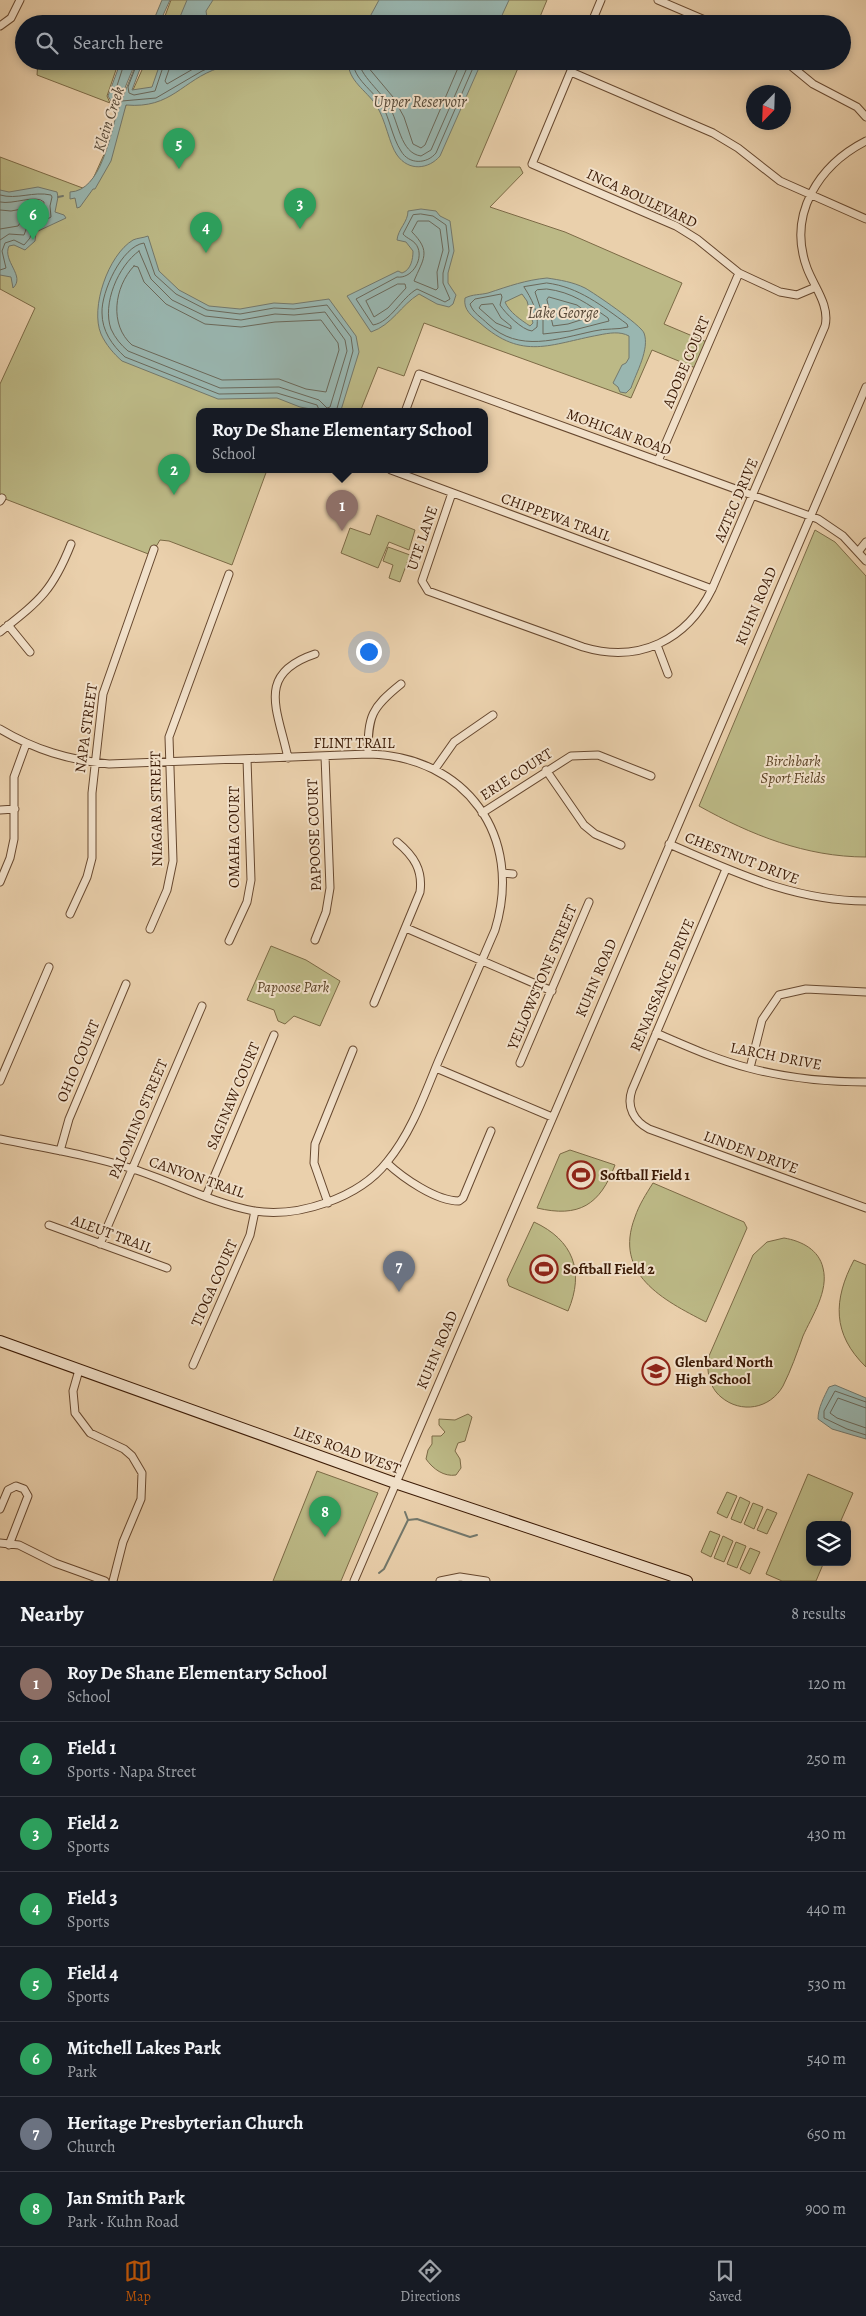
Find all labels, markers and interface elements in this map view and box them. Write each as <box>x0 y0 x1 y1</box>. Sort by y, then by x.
search box <box>15 15 851 70</box>
icon: search <box>33 29 61 57</box>
text: Search here <box>73 30 163 56</box>
water label: Klein Creek <box>88 84 130 155</box>
north arrow <box>746 85 791 130</box>
water label: Upper Reservoir <box>373 91 467 113</box>
pin: 5 <box>163 128 195 169</box>
street label: INCA BOULEVARD <box>583 164 701 232</box>
pin: 3 <box>284 188 316 229</box>
pin: 6 <box>17 199 49 240</box>
pin: 4 <box>190 212 222 253</box>
water label: Lake George <box>528 302 599 324</box>
street label: ADOBE COURT <box>657 312 715 412</box>
street label: MOHICAN ROAD <box>564 404 674 460</box>
popup <box>196 408 488 473</box>
text: Roy De Shane Elementary School <box>212 417 472 443</box>
text: School <box>212 443 255 465</box>
pin: 2 <box>158 454 190 495</box>
street label: AZTEC DRIVE <box>709 455 763 546</box>
street label: CHIPPEWA TRAIL <box>498 488 614 546</box>
pin: 1 <box>326 490 358 531</box>
street label: UTE LANE <box>402 503 442 573</box>
street label: KUHN ROAD <box>731 564 781 648</box>
your location <box>356 639 382 665</box>
street label: NAPA STREET <box>70 681 102 774</box>
street label: FLINT TRAIL <box>313 733 395 753</box>
street label: ERIE COURT <box>476 743 557 805</box>
street label: NIAGARA STREET <box>145 750 167 867</box>
park label: Birchbark Sport Fields <box>761 751 825 788</box>
street label: PAPOOSE COURT <box>302 778 326 892</box>
street label: OMAHA COURT <box>224 785 244 888</box>
street label: CHESTNUT DRIVE <box>682 827 802 889</box>
street label: YELLOWSTONE STREET <box>502 901 582 1053</box>
street label: RENAISSANCE DRIVE <box>625 915 699 1055</box>
street label: KUHN ROAD <box>571 936 621 1020</box>
park label: Papoose Park <box>257 977 329 997</box>
street label: OHIO COURT <box>52 1016 105 1105</box>
street label: LARCH DRIVE <box>729 1037 823 1075</box>
street label: SAGINAW COURT <box>201 1038 265 1153</box>
street label: PALOMINO STREET <box>104 1055 173 1182</box>
street label: LINDEN DRIVE <box>701 1126 801 1178</box>
street label: CANYON TRAIL <box>146 1151 248 1203</box>
sports icon: Softball Field 1 <box>566 1160 596 1190</box>
place label: Softball Field 1 <box>600 1165 691 1185</box>
street label: ALEUT TRAIL <box>67 1210 156 1258</box>
street label: TIOGA COURT <box>186 1236 242 1329</box>
pin: 7 <box>383 1251 415 1292</box>
sports icon: Softball Field 2 <box>529 1254 559 1284</box>
place label: Softball Field 2 <box>563 1259 656 1279</box>
street label: KUHN ROAD <box>412 1308 462 1392</box>
place label: Glenbard North High School <box>675 1352 773 1389</box>
school or university icon: Glenbard North High School <box>641 1356 671 1386</box>
street label: LIES ROAD WEST <box>290 1421 404 1479</box>
pin: 8 <box>309 1496 341 1537</box>
map controls <box>806 1521 851 1566</box>
button: layers <box>806 1521 851 1566</box>
text: Nearby <box>20 1600 83 1628</box>
text: 8 results <box>791 1603 846 1625</box>
text: Roy De Shane Elementary School <box>67 1660 327 1686</box>
text: 1 <box>33 1673 39 1695</box>
text: 120 m <box>808 1673 846 1695</box>
text: School <box>67 1686 110 1708</box>
text: Field 1 <box>67 1735 116 1761</box>
text: 2 <box>32 1748 40 1770</box>
text: 250 m <box>807 1748 846 1770</box>
text: Sports · Napa Street <box>67 1761 196 1783</box>
text: Field 2 <box>67 1810 119 1836</box>
text: 3 <box>33 1823 39 1845</box>
text: 430 m <box>807 1823 846 1845</box>
text: Sports <box>67 1836 110 1858</box>
text: Field 3 <box>67 1885 118 1911</box>
text: 4 <box>32 1898 40 1920</box>
text: 440 m <box>806 1898 846 1920</box>
text: Sports <box>67 1911 110 1933</box>
text: Field 4 <box>67 1960 118 1986</box>
text: 5 <box>33 1973 39 1995</box>
text: 530 m <box>807 1973 846 1995</box>
text: Sports <box>67 1986 110 2008</box>
text: Mitchell Lakes Park <box>67 2035 221 2061</box>
text: 6 <box>32 2048 40 2070</box>
text: 540 m <box>807 2048 846 2070</box>
text: Park <box>67 2061 97 2083</box>
text: Heritage Presbyterian Church <box>67 2110 304 2136</box>
text: 7 <box>33 2123 39 2145</box>
text: 650 m <box>807 2123 846 2145</box>
text: Church <box>67 2136 116 2158</box>
text: Jan Smith Park <box>67 2185 185 2211</box>
text: 8 <box>32 2198 40 2220</box>
text: 900 m <box>805 2198 846 2220</box>
text: Park · Kuhn Road <box>67 2211 179 2233</box>
tab: Map <box>124 2257 152 2306</box>
tab: Directions <box>400 2257 460 2306</box>
tab: Saved <box>709 2257 742 2306</box>

